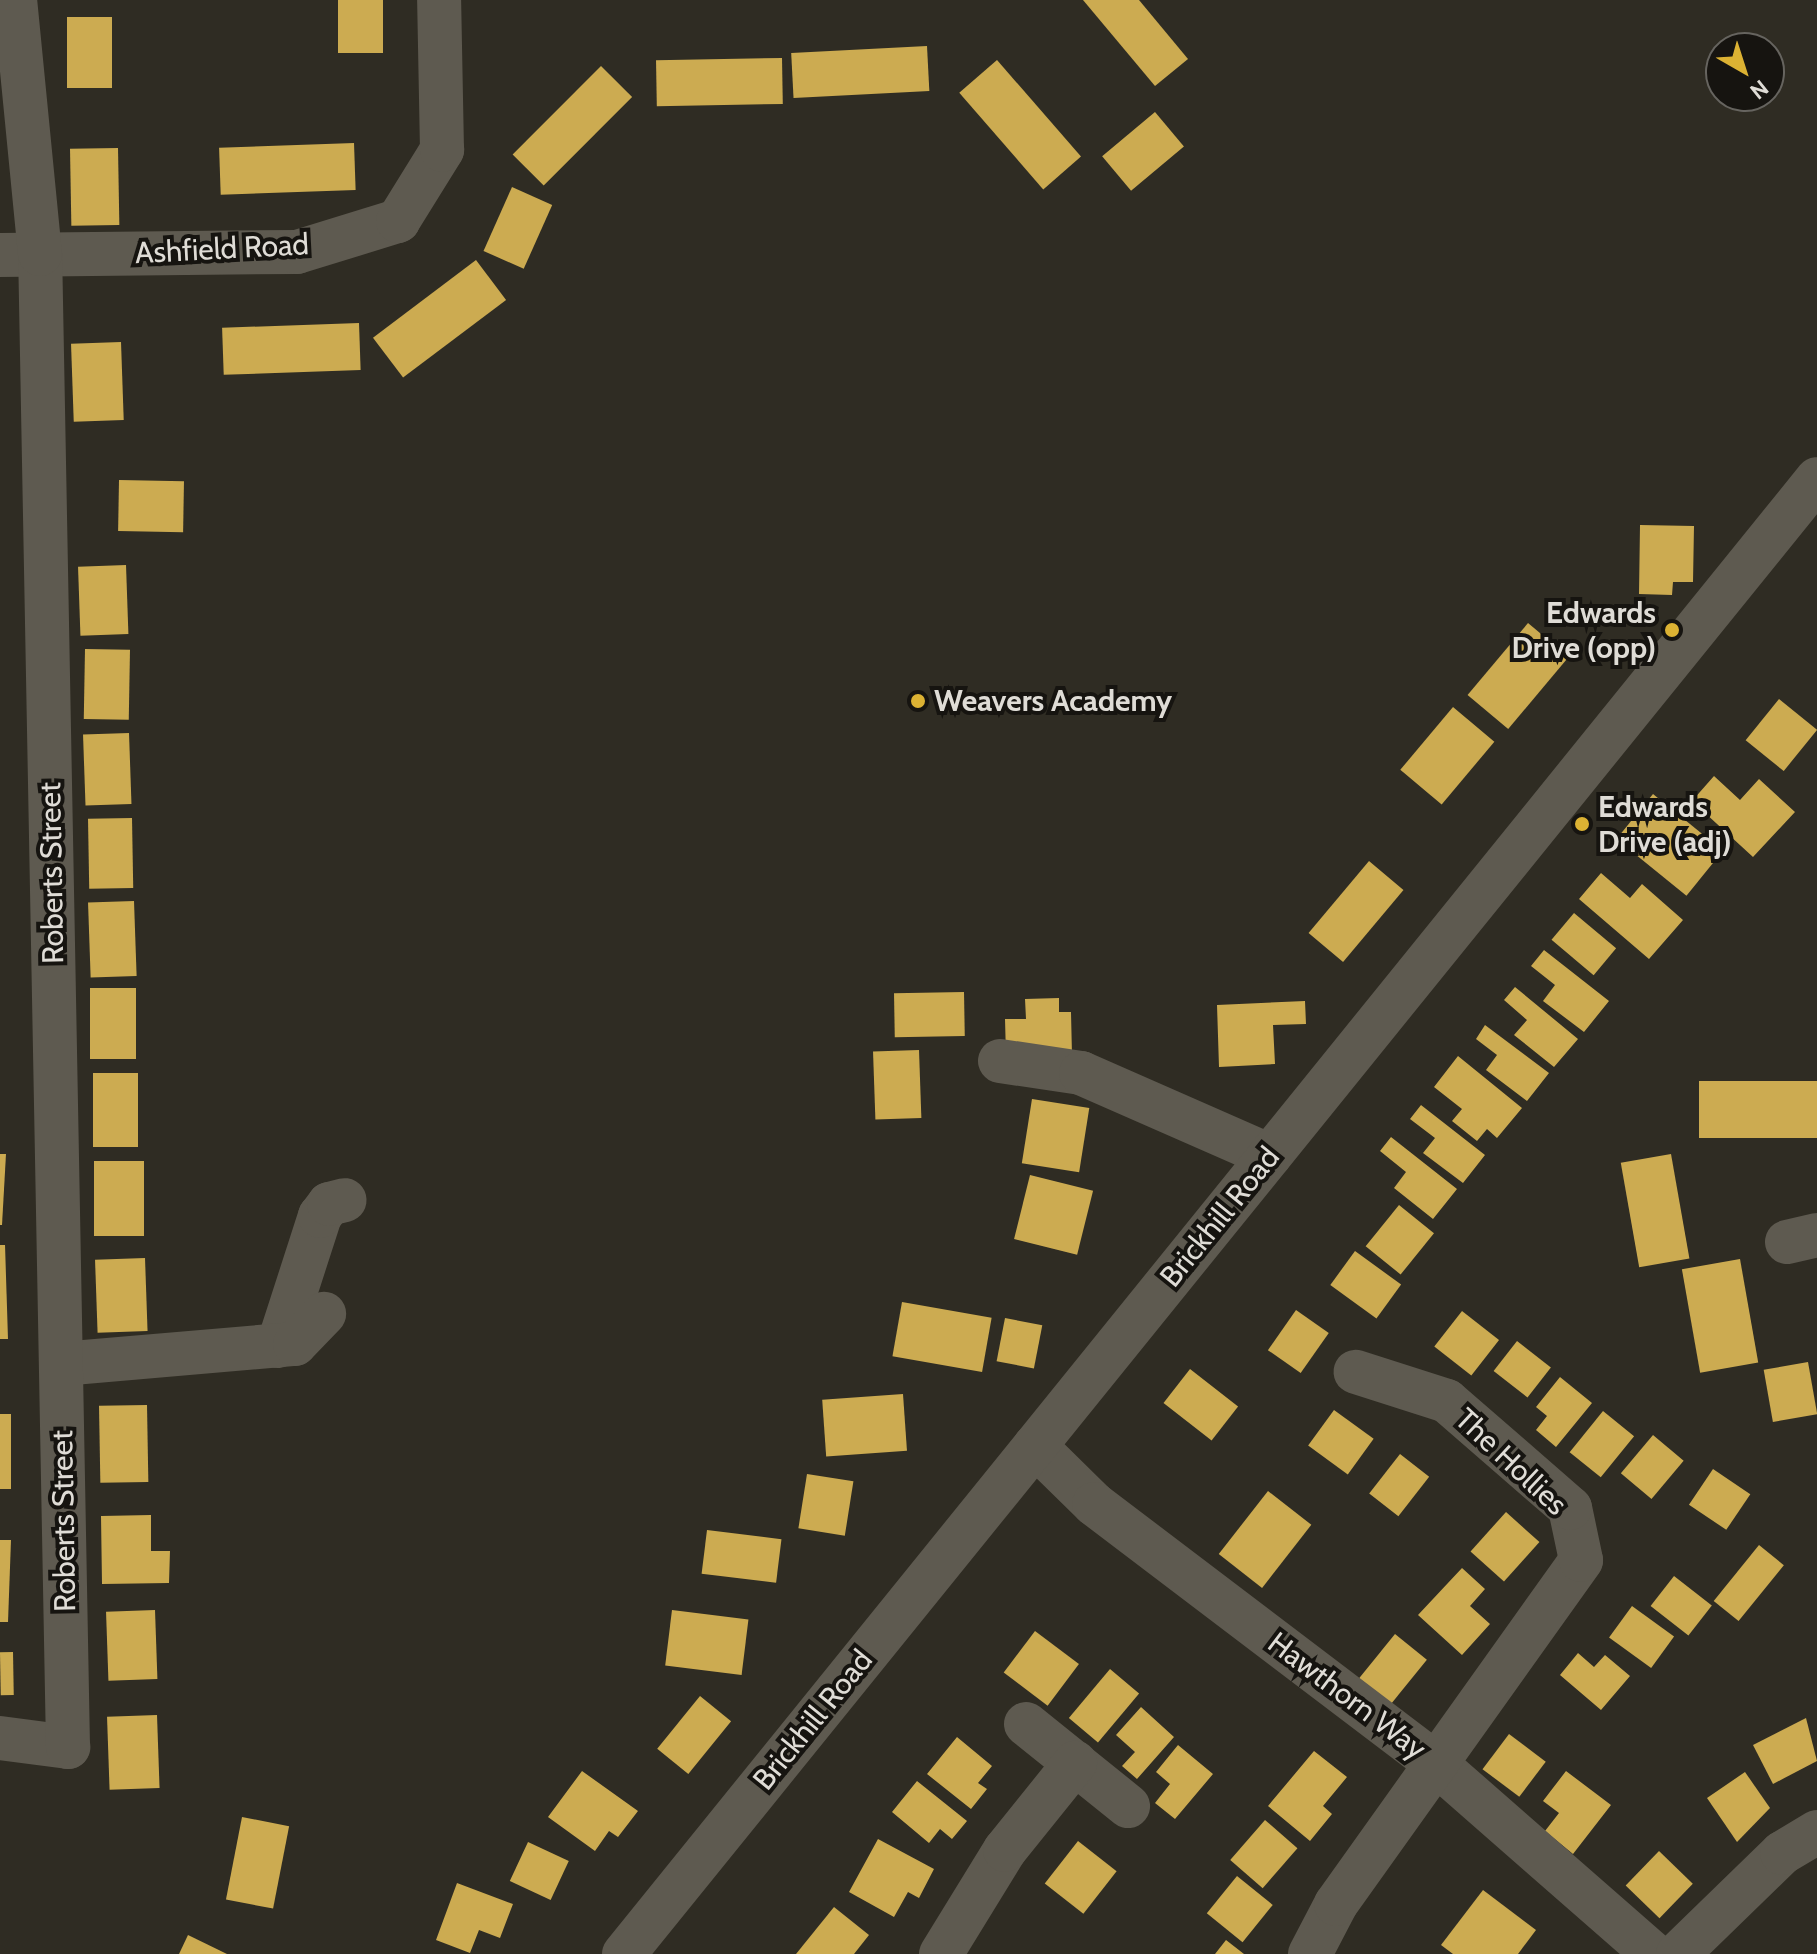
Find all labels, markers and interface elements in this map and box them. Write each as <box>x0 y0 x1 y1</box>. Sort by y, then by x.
north arrow <box>1705 32 1785 112</box>
text: N <box>1745 74 1774 105</box>
street label: Ashfield Road <box>134 226 310 272</box>
place label: Edwards Drive (opp) <box>1511 595 1656 666</box>
marker: Edwards Drive (opp) <box>1663 621 1681 639</box>
place label: Weavers Academy <box>934 683 1172 719</box>
marker: Weavers Academy <box>909 692 927 710</box>
street label: Roberts Street <box>32 782 72 964</box>
place label: Edwards Drive (adj) <box>1598 789 1732 860</box>
marker: Edwards Drive (adj) <box>1573 815 1591 833</box>
street label: Brickhill Road <box>1153 1140 1287 1294</box>
street label: The Hollies <box>1448 1401 1574 1523</box>
street label: Roberts Street <box>44 1430 84 1612</box>
street label: Hawthorn Way <box>1261 1625 1433 1767</box>
street label: Brickhill Road <box>746 1643 880 1797</box>

